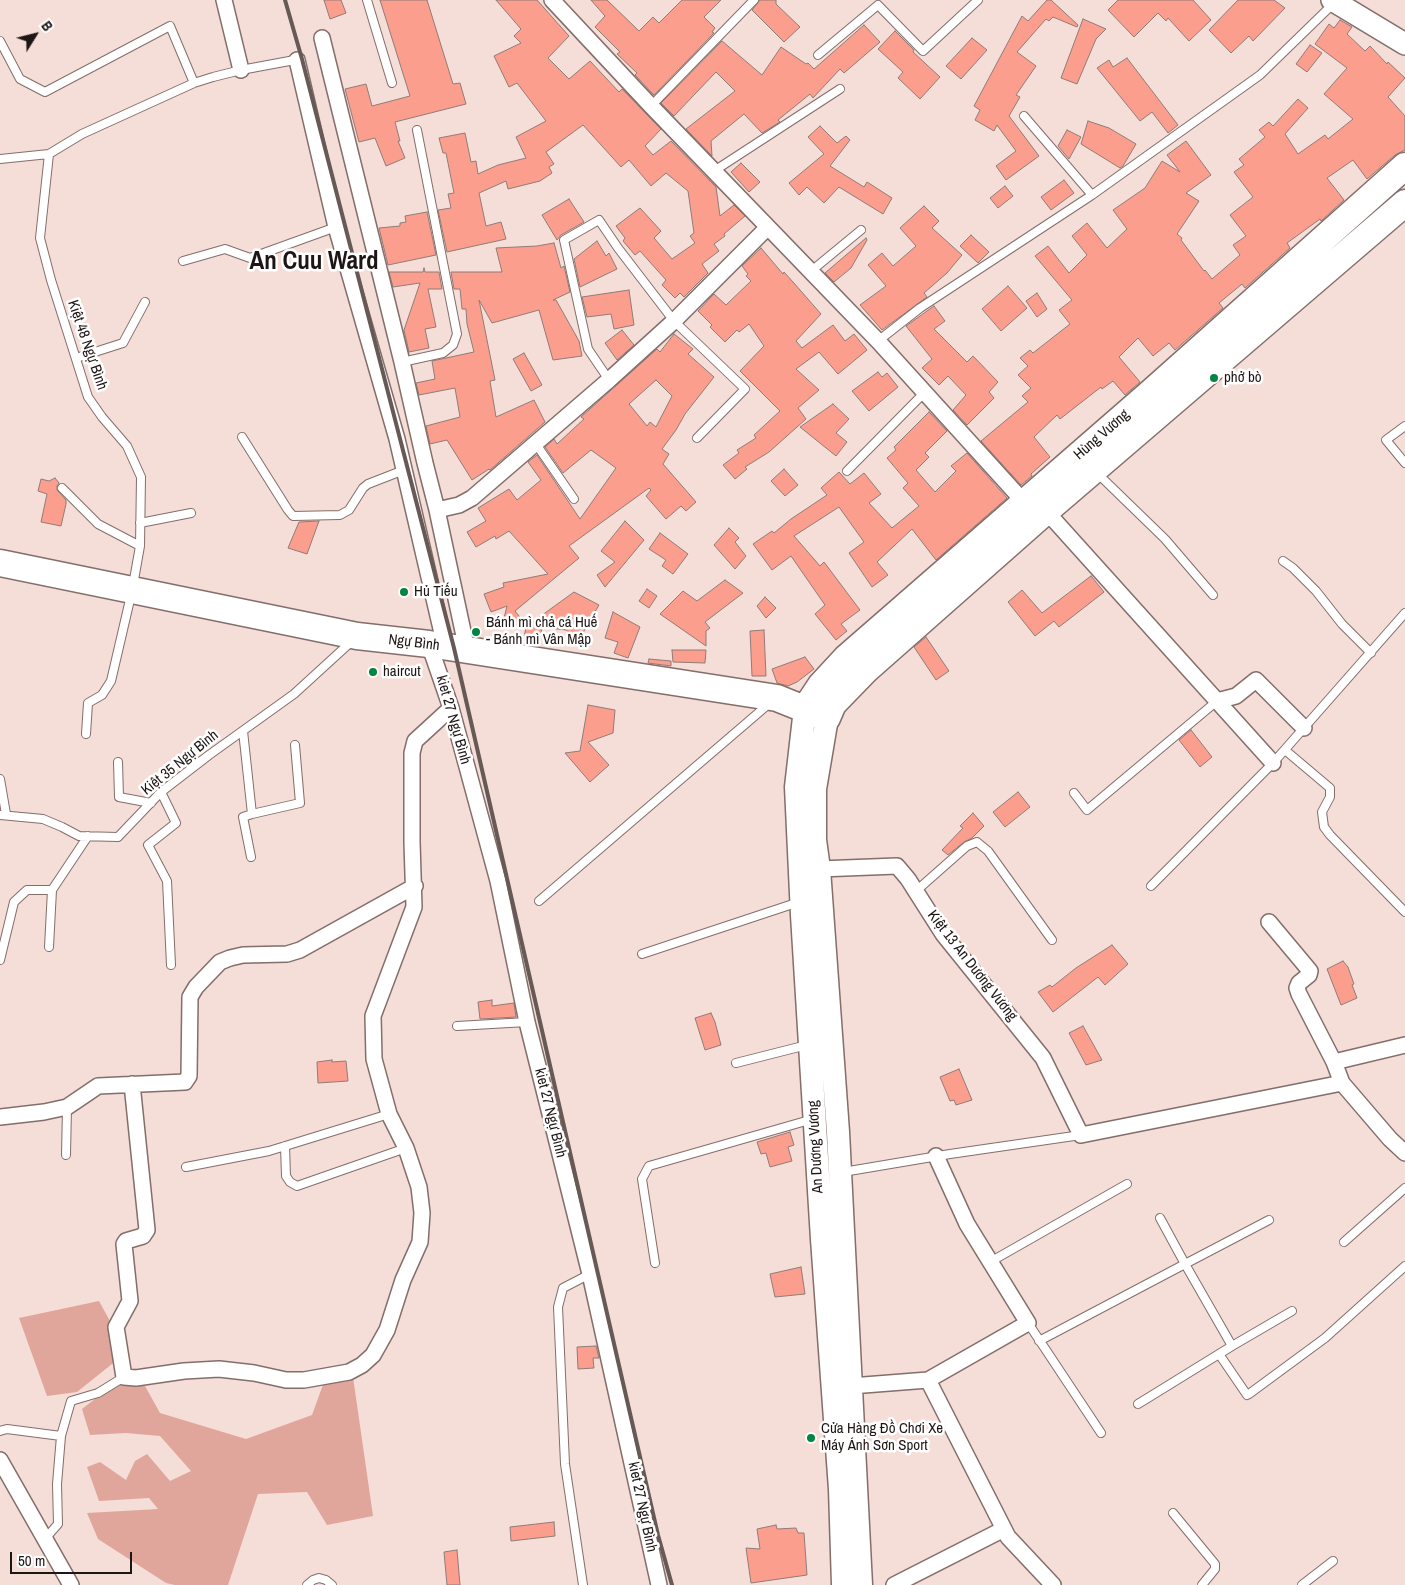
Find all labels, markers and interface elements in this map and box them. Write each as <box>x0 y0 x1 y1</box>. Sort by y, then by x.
north arrow <box>10 10 60 60</box>
text: B <box>37 18 57 35</box>
district label: An Cuu Ward <box>249 247 379 277</box>
street label: Kiệt 48 Ngự Bình <box>63 298 111 392</box>
place label: phở bò <box>1224 369 1262 387</box>
marker: phở bò <box>1208 372 1220 384</box>
street label: Hùng Vương <box>1070 406 1134 464</box>
place label: Hủ Tiếu <box>414 583 457 601</box>
marker: Hủ Tiếu <box>398 586 410 598</box>
place label: Bánh mì chả cá Huế - Bánh mì Vân Mập <box>486 614 597 649</box>
marker: Bánh mì chả cá Huế - Bánh mì Vân Mập <box>470 626 482 638</box>
street label: Ngự Bình <box>387 631 441 655</box>
place label: haircut <box>383 663 421 681</box>
marker: haircut <box>367 666 379 678</box>
street label: kiet 27 Ngự Bình <box>432 673 474 767</box>
street label: Kiệt 35 Ngự Bình <box>138 727 222 799</box>
street label: Kiệt 13 An Dương Vương <box>923 907 1021 1025</box>
street label: kiet 27 Ngự Bình <box>530 1066 570 1160</box>
street label: An Dương Vương <box>805 1100 827 1194</box>
place label: Cửa Hàng Đồ Chơi Xe Máy Ánh Sơn Sport <box>821 1420 943 1455</box>
marker: Cửa Hàng Đồ Chơi Xe Máy Ánh Sơn Sport <box>805 1432 817 1444</box>
street label: kiet 27 Ngự Bình <box>624 1460 660 1554</box>
scale bar <box>12 1542 135 1574</box>
text: 50 m <box>18 1550 45 1571</box>

